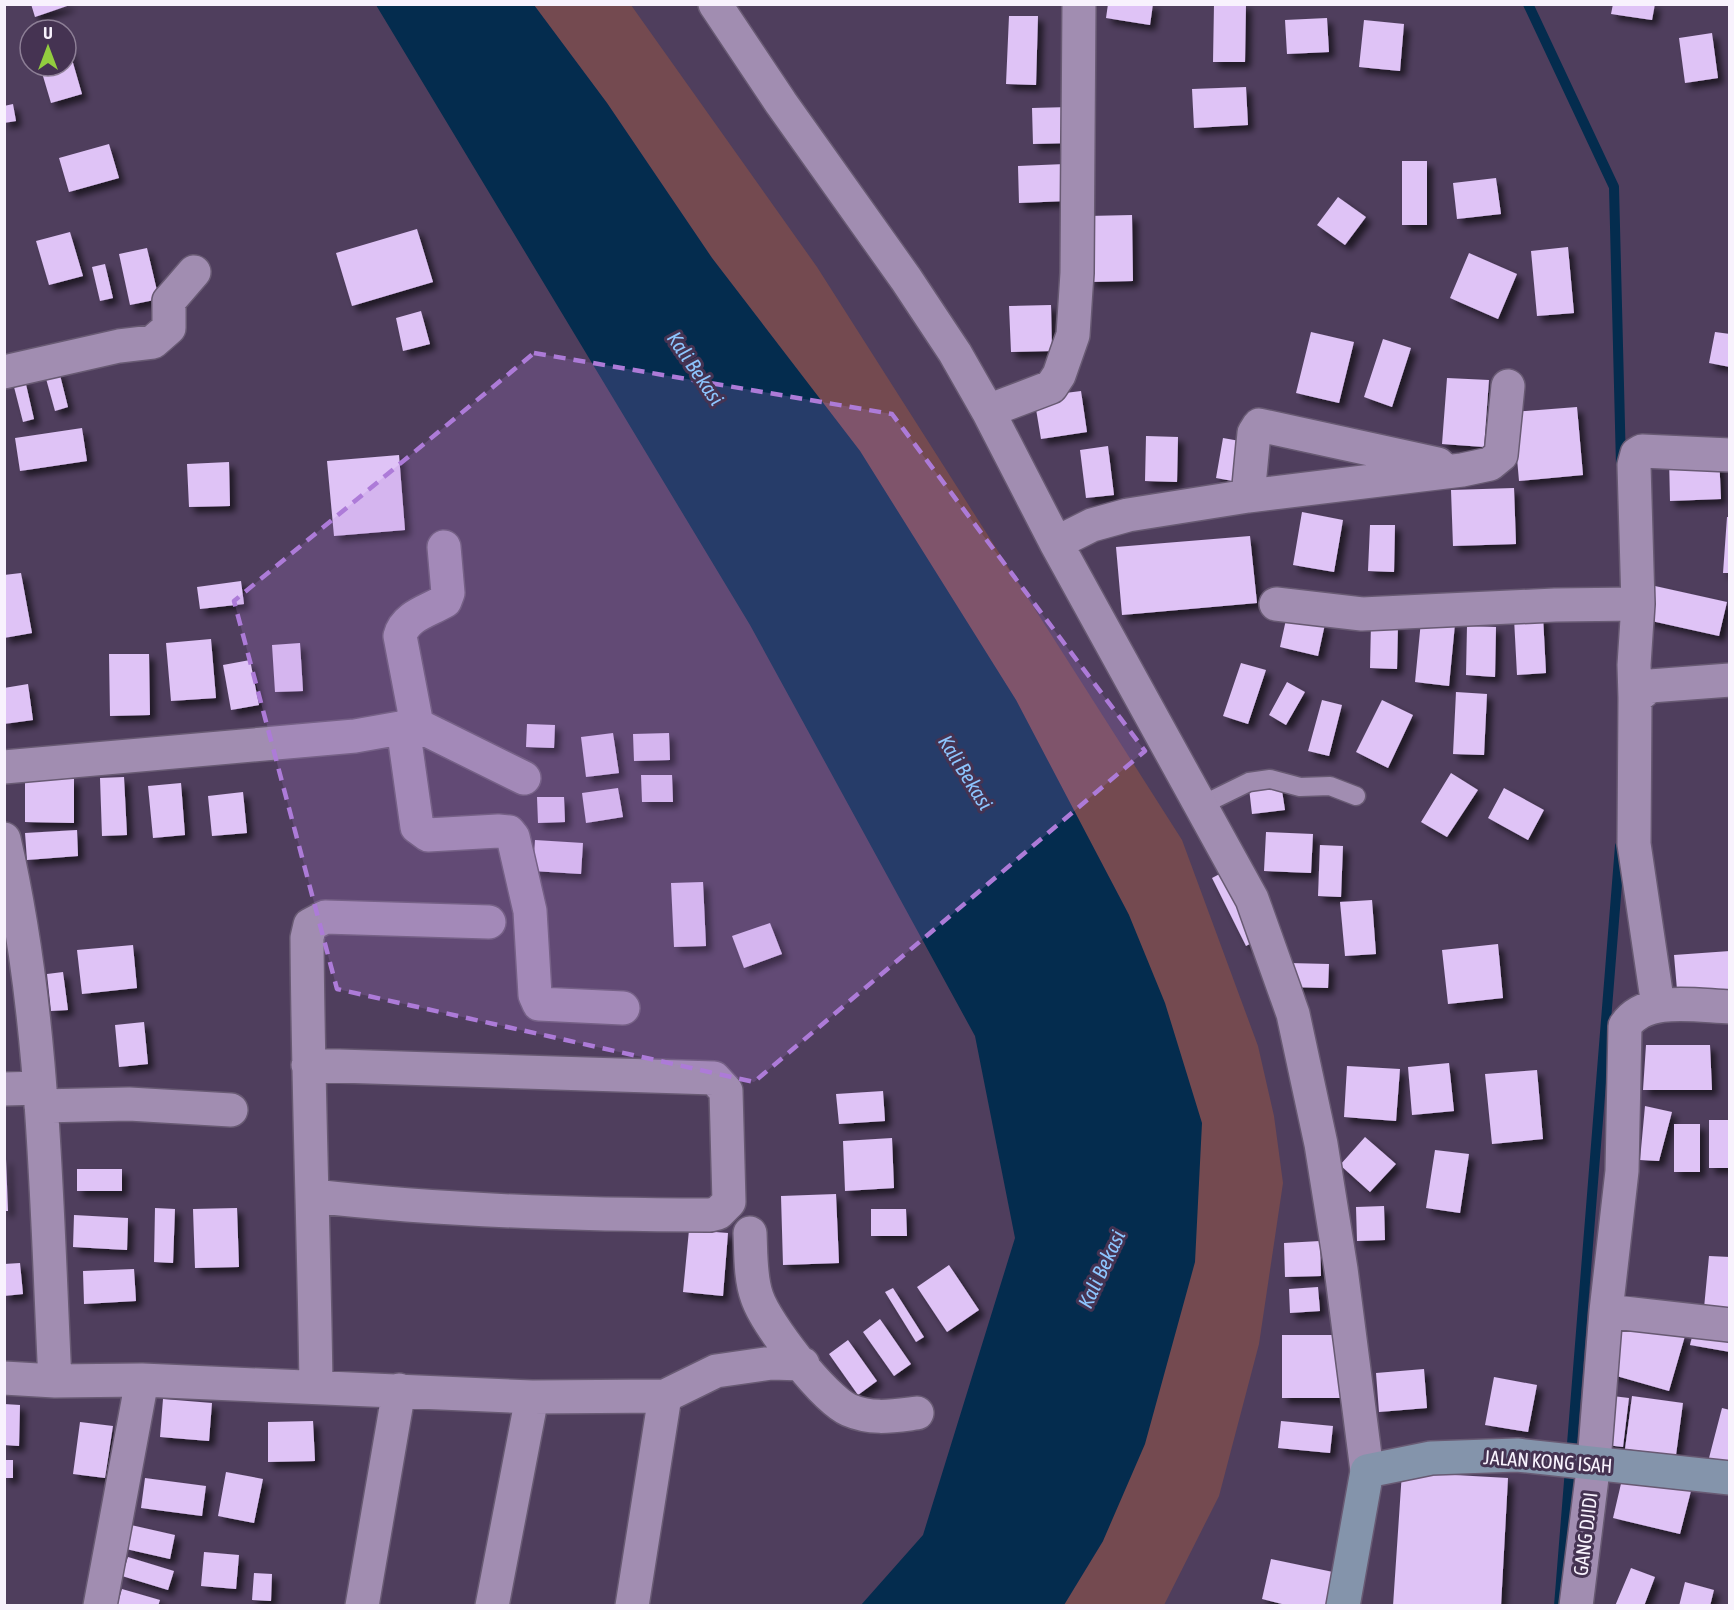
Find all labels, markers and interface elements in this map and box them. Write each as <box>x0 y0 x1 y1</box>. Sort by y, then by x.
north arrow <box>18 18 78 78</box>
text: U <box>43 24 53 42</box>
water label: Kali Bekasi <box>663 327 729 409</box>
water label: Kali Bekasi <box>934 730 998 814</box>
water label: Kali Bekasi <box>1073 1226 1130 1312</box>
street label: JALAN KONG ISAH <box>1483 1445 1613 1477</box>
street label: GANG DJIDI <box>1568 1491 1602 1577</box>

